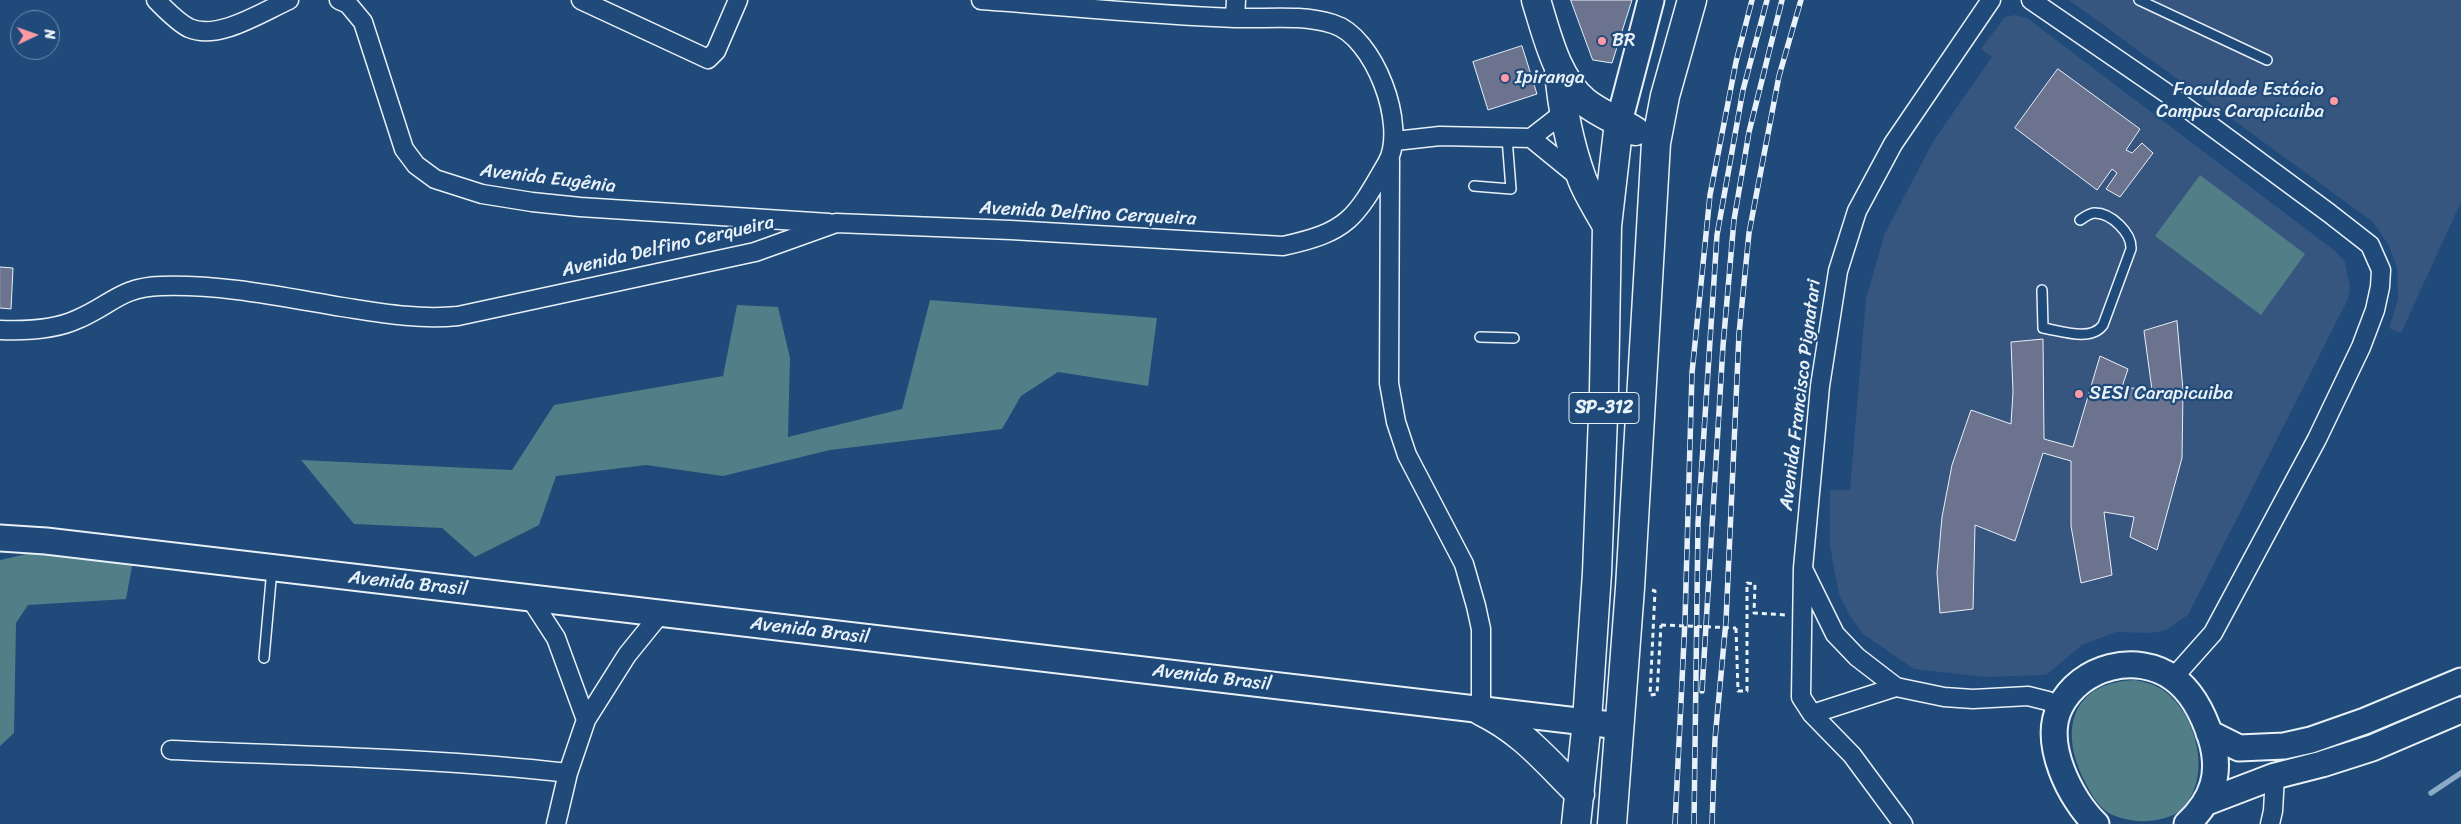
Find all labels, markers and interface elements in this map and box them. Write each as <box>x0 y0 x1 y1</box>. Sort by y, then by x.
north arrow <box>10 10 60 60</box>
text: N <box>37 29 62 40</box>
place label: BR <box>1612 30 1636 52</box>
marker: BR <box>1596 35 1608 47</box>
place label: Ipiranga <box>1515 67 1585 89</box>
marker: Ipiranga <box>1499 72 1511 84</box>
place label: Faculdade Estácio Campus Carapicuiba <box>2156 79 2324 123</box>
marker: Faculdade Estácio Campus Carapicuiba <box>2328 95 2340 107</box>
street label: Avenida Eugênia <box>479 159 617 199</box>
street label: Avenida Delfino Cerqueira <box>979 197 1197 231</box>
street label: Avenida Delfino Cerqueira <box>560 211 776 283</box>
street label: Avenida Francisco Pignatari <box>1776 278 1826 512</box>
place label: SESI Carapicuiba <box>2089 383 2233 405</box>
marker: SESI Carapicuiba <box>2073 388 2085 400</box>
road number: SP-312 <box>1569 392 1639 423</box>
street label: Avenida Brasil <box>347 566 469 602</box>
street label: Avenida Brasil <box>749 612 871 650</box>
street label: Avenida Brasil <box>1151 659 1273 697</box>

